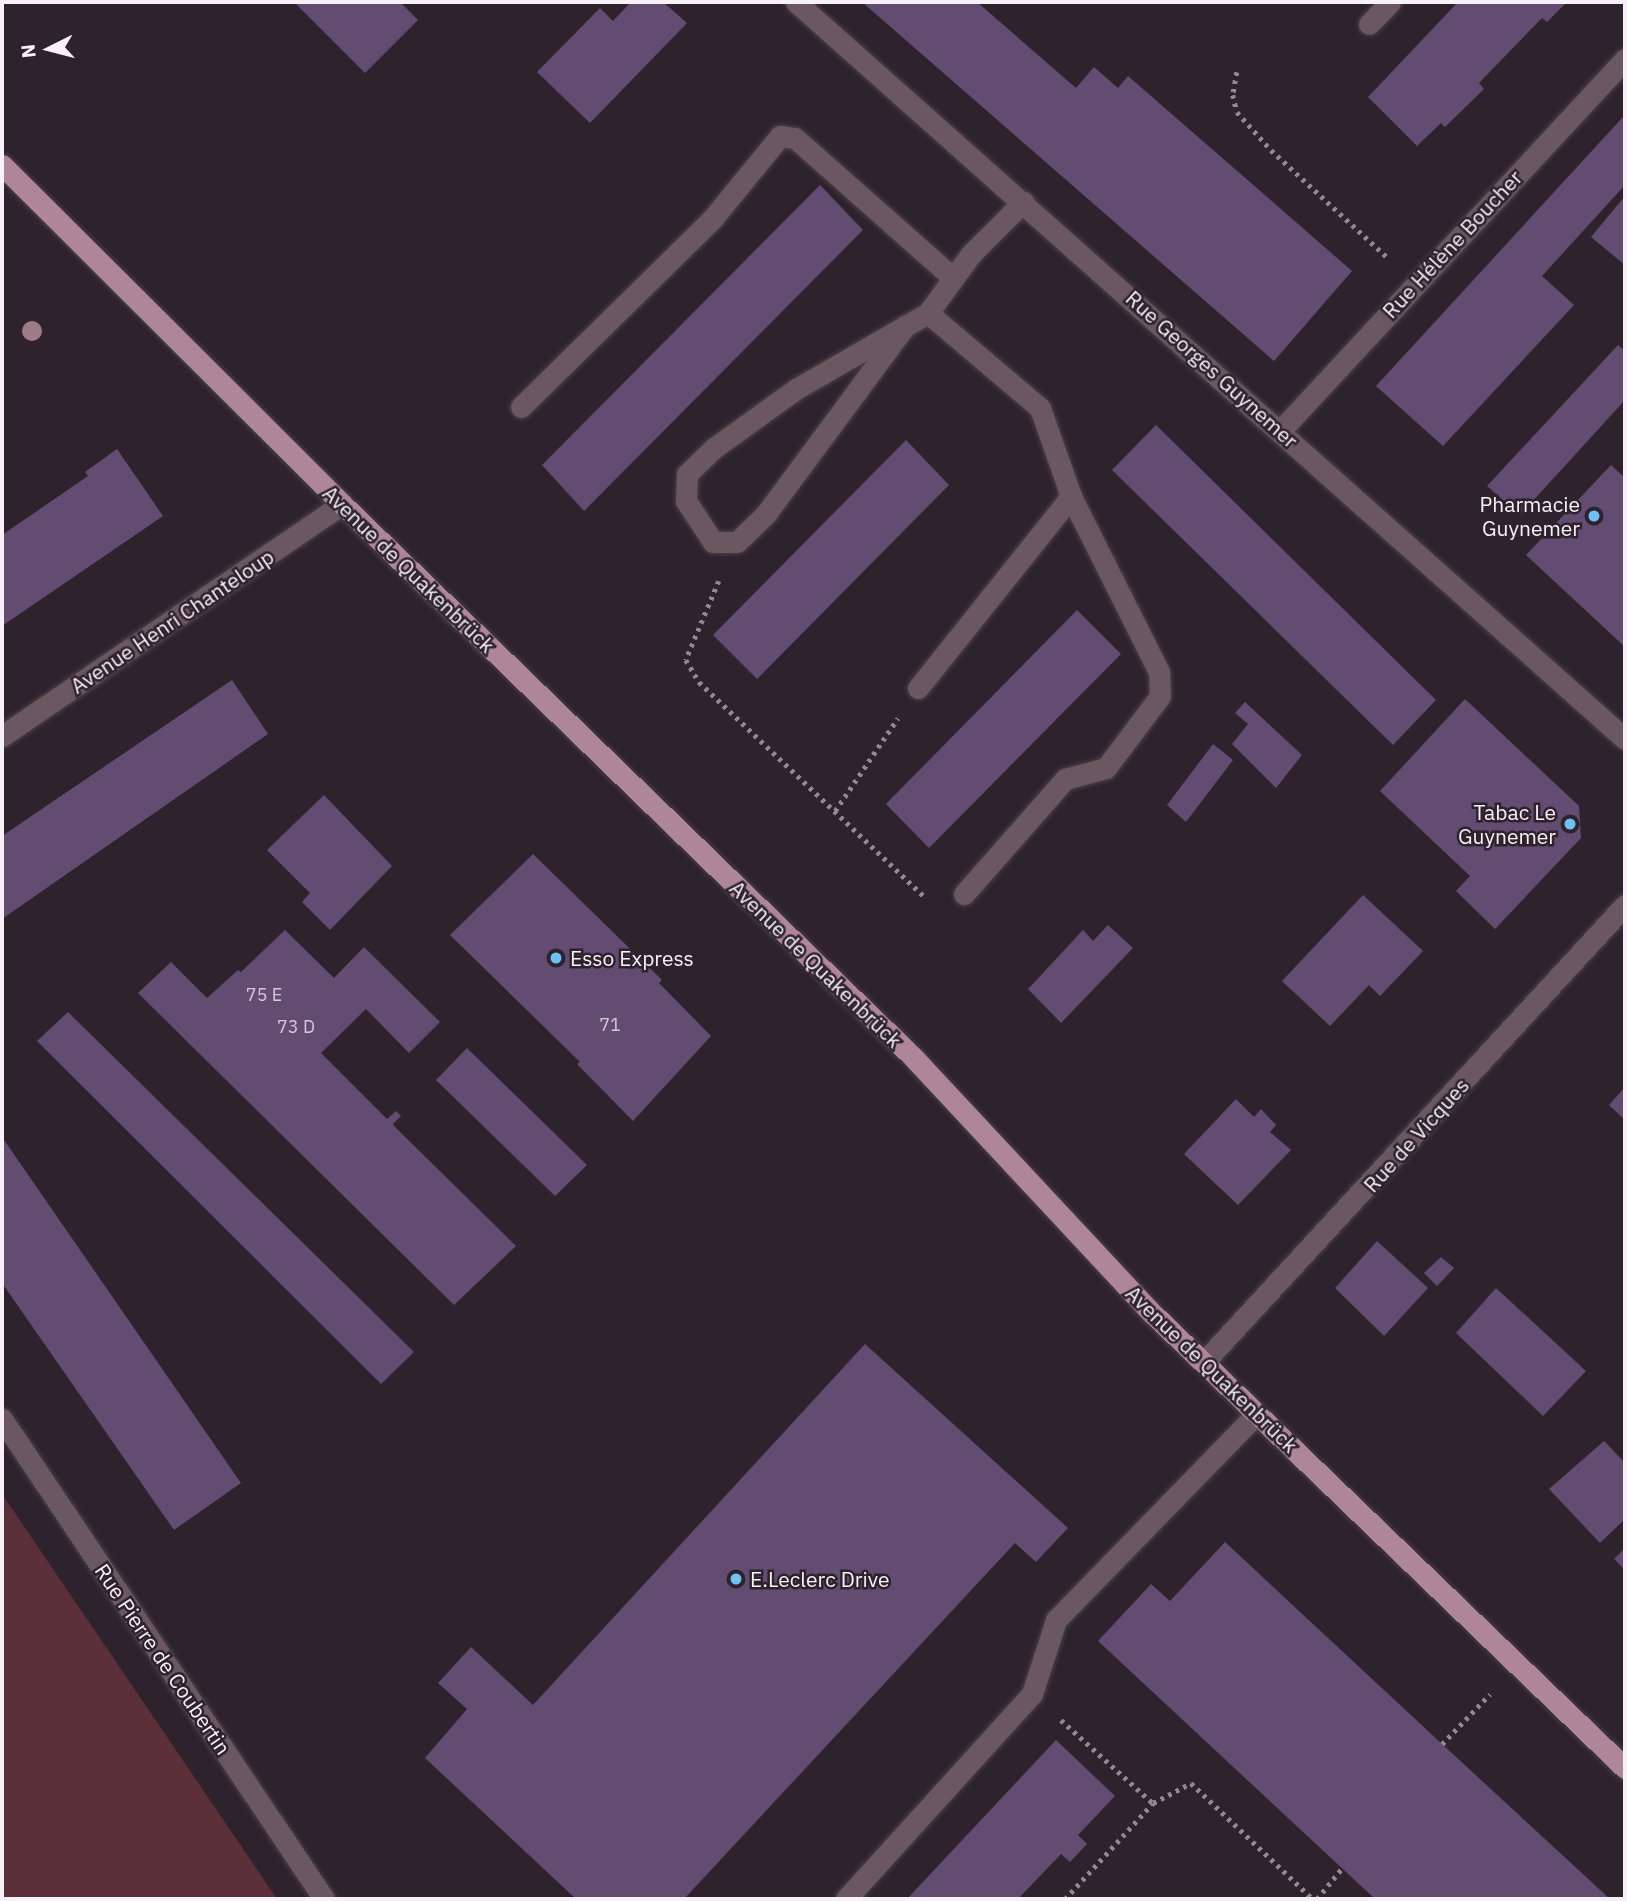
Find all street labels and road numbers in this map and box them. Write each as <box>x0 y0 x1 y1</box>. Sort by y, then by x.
street label: Rue Hélène Boucher <box>1377 165 1527 323</box>
street label: Rue Georges Guynemer <box>1121 285 1303 453</box>
street label: Avenue de Quakenbrück <box>318 480 500 658</box>
street label: Avenue Henri Chanteloup <box>66 544 278 698</box>
street label: Avenue de Quakenbrück <box>725 875 907 1053</box>
street label: Rue de Vicques <box>1358 1073 1474 1197</box>
street label: Avenue de Quakenbrück <box>1121 1280 1303 1458</box>
street label: Rue Pierre de Coubertin <box>90 1559 236 1759</box>

